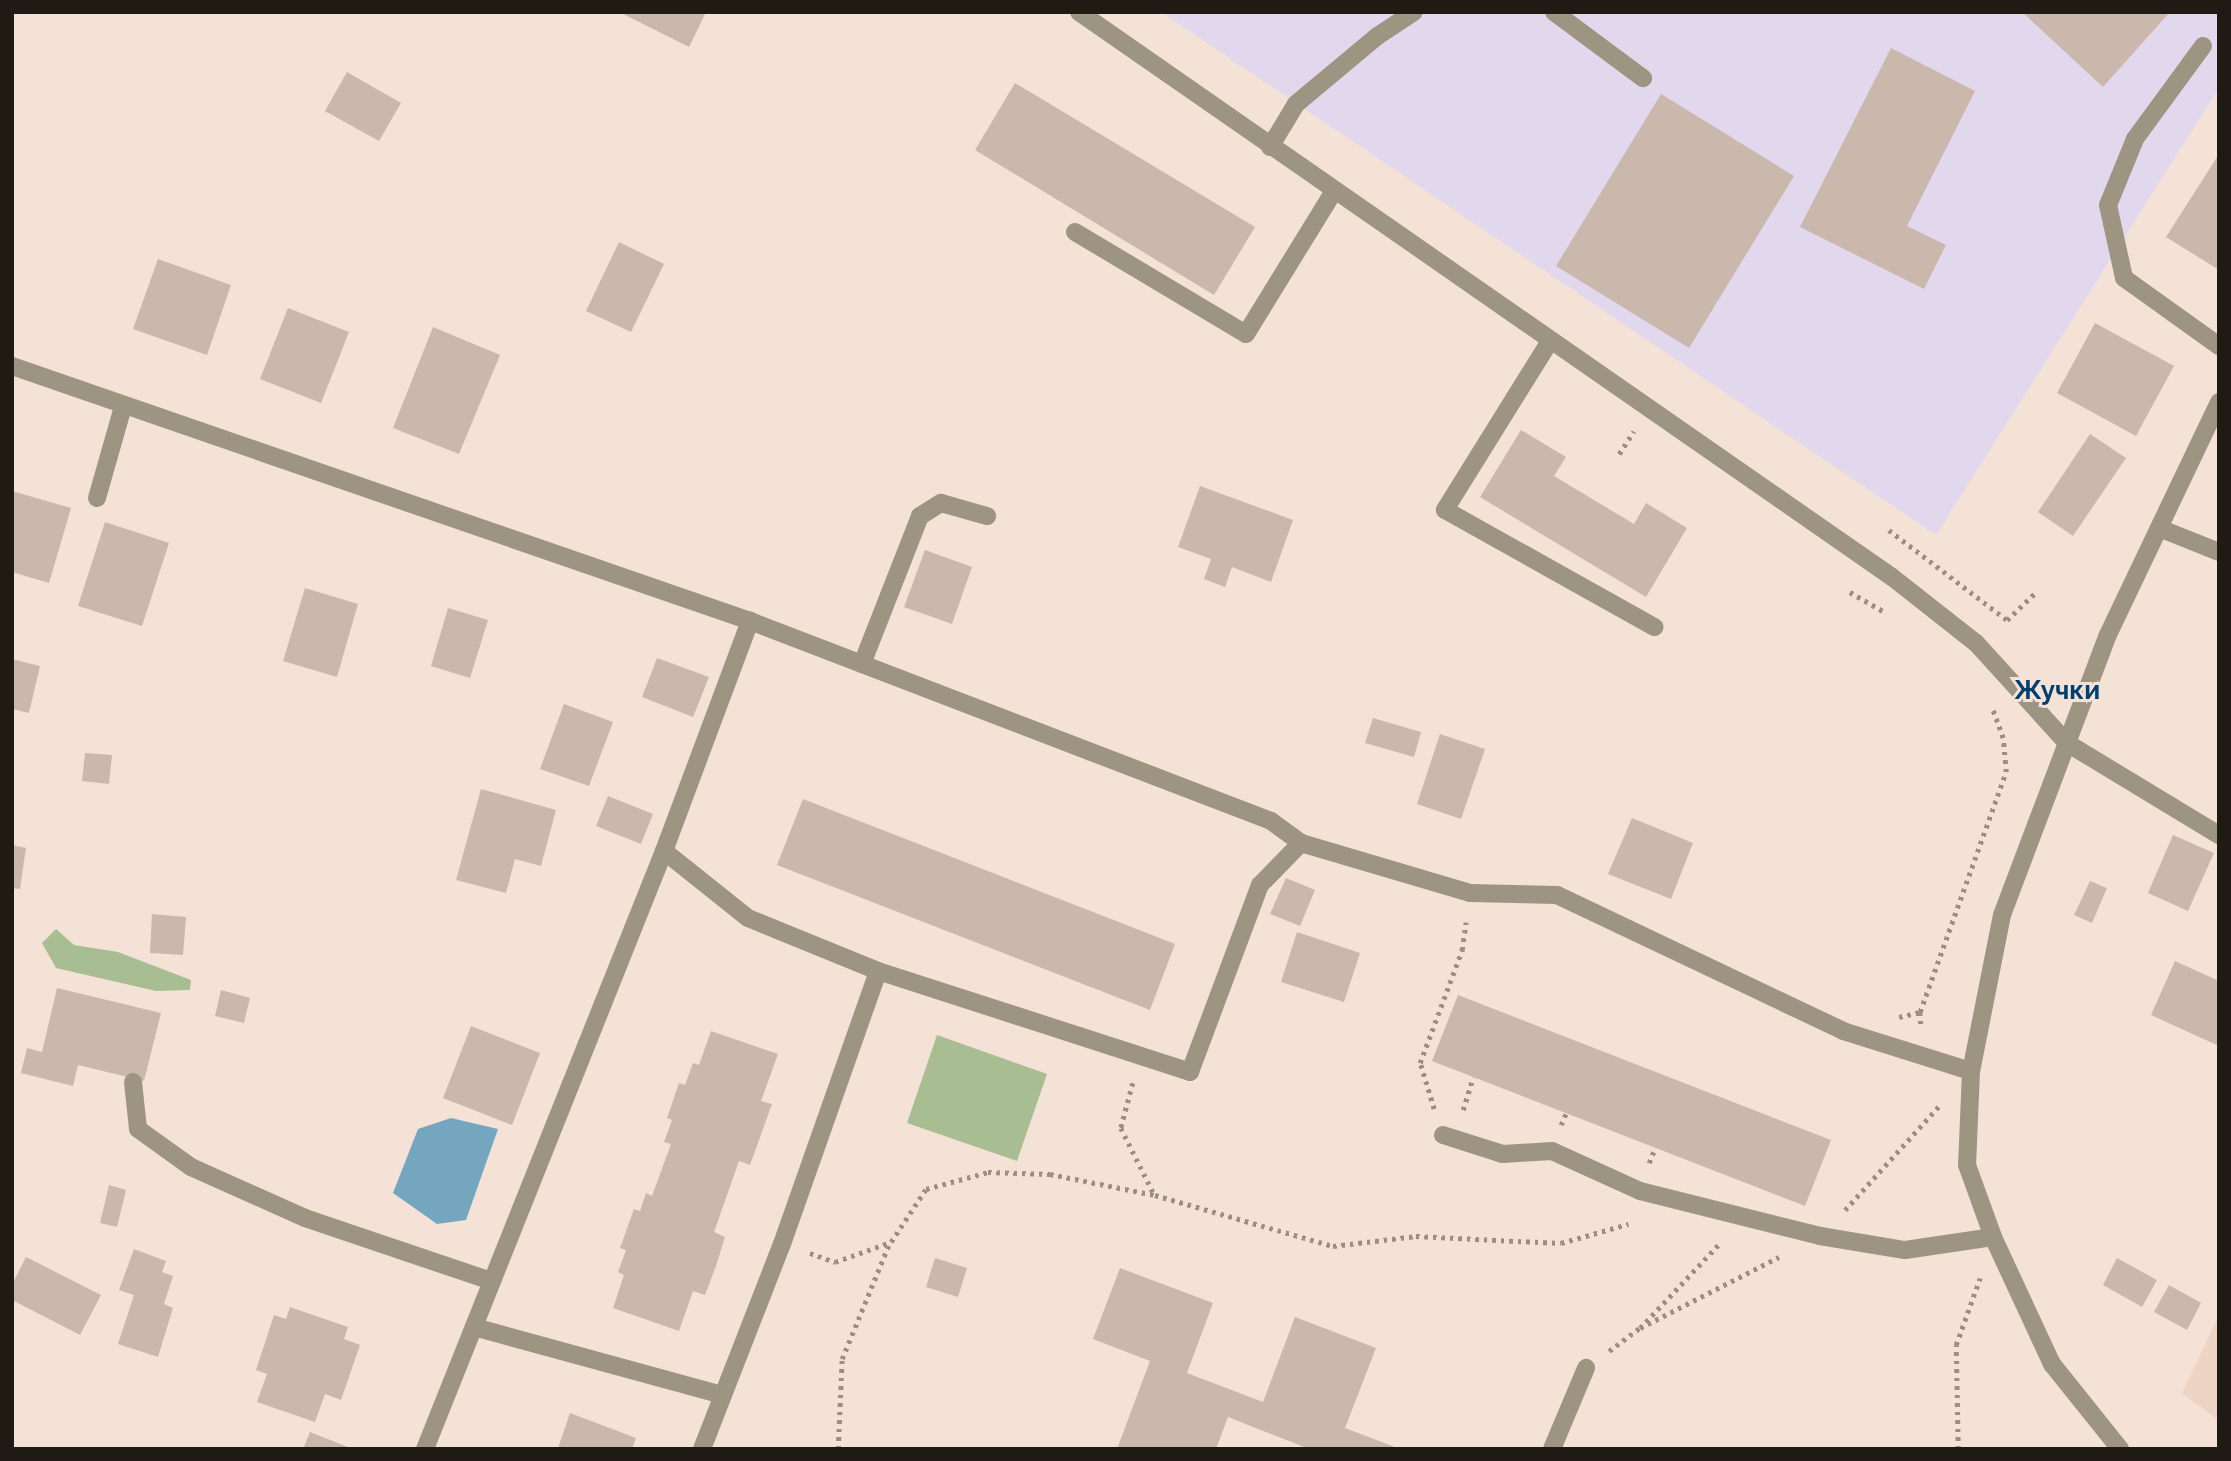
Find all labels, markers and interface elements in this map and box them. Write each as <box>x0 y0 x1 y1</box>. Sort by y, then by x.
district label: Жучки <box>2014 675 2100 707</box>

